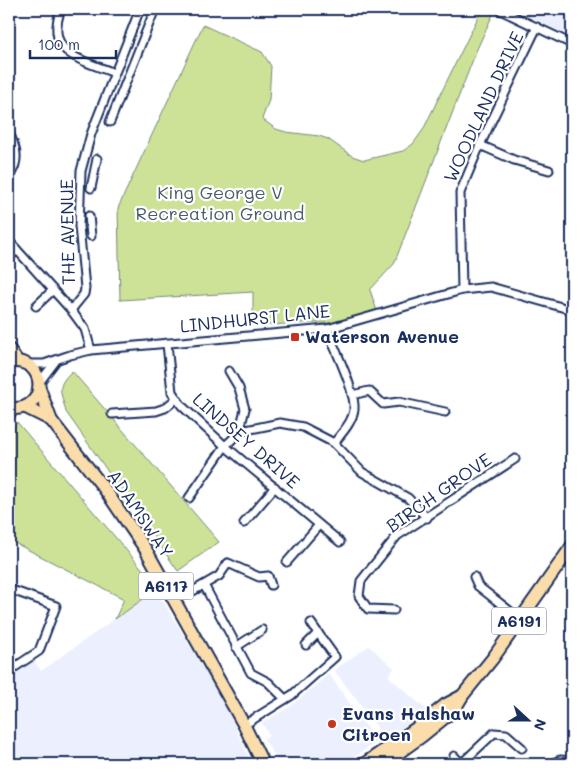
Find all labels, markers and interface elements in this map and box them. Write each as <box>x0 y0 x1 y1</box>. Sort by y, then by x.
street label: WOODLAND DRIVE <box>438 27 529 186</box>
scale bar <box>30 28 116 60</box>
text: 100 m <box>38 34 80 54</box>
street label: THE AVENUE <box>54 179 80 285</box>
park label: King George V Recreation Ground <box>136 180 304 225</box>
street label: LINDHURST LANE <box>179 298 331 338</box>
place label: Waterson Avenue <box>305 324 459 348</box>
marker: Waterson Avenue <box>289 331 301 343</box>
street label: LINDSEY DRIVE <box>188 387 305 493</box>
street label: BIRCH GROVE <box>381 447 496 537</box>
street label: ADAMSWAY <box>102 465 179 562</box>
road number: A6117 <box>138 572 194 600</box>
road number: A6191 <box>492 608 546 634</box>
north arrow <box>504 696 554 746</box>
place label: Evans Halshaw Citroen <box>342 701 475 746</box>
text: N <box>530 716 551 733</box>
marker: Evans Halshaw Citroen <box>326 718 338 730</box>

